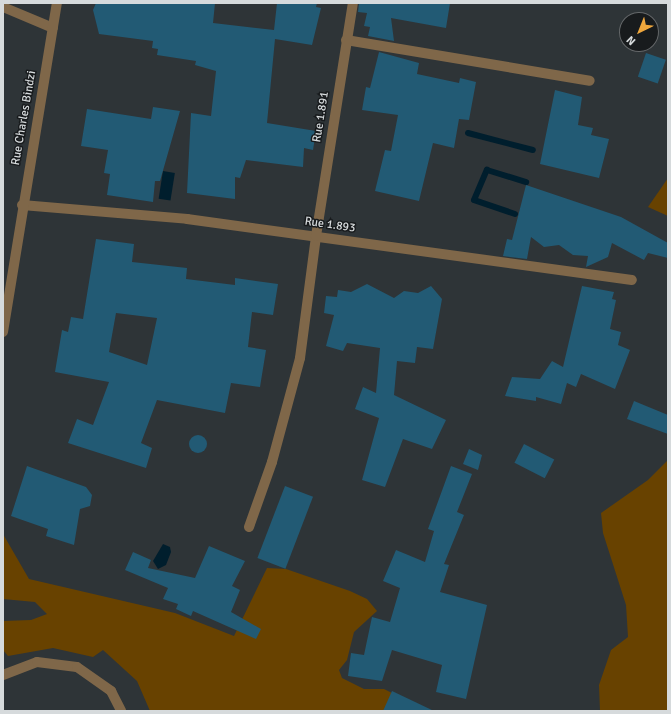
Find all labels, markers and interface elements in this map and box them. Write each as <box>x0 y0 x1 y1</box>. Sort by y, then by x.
north arrow <box>619 12 659 52</box>
text: N <box>624 33 638 48</box>
street label: Rue Charles Bindzi <box>9 70 39 166</box>
street label: Rue 1.891 <box>310 91 332 143</box>
street label: Rue 1.893 <box>304 214 356 236</box>

